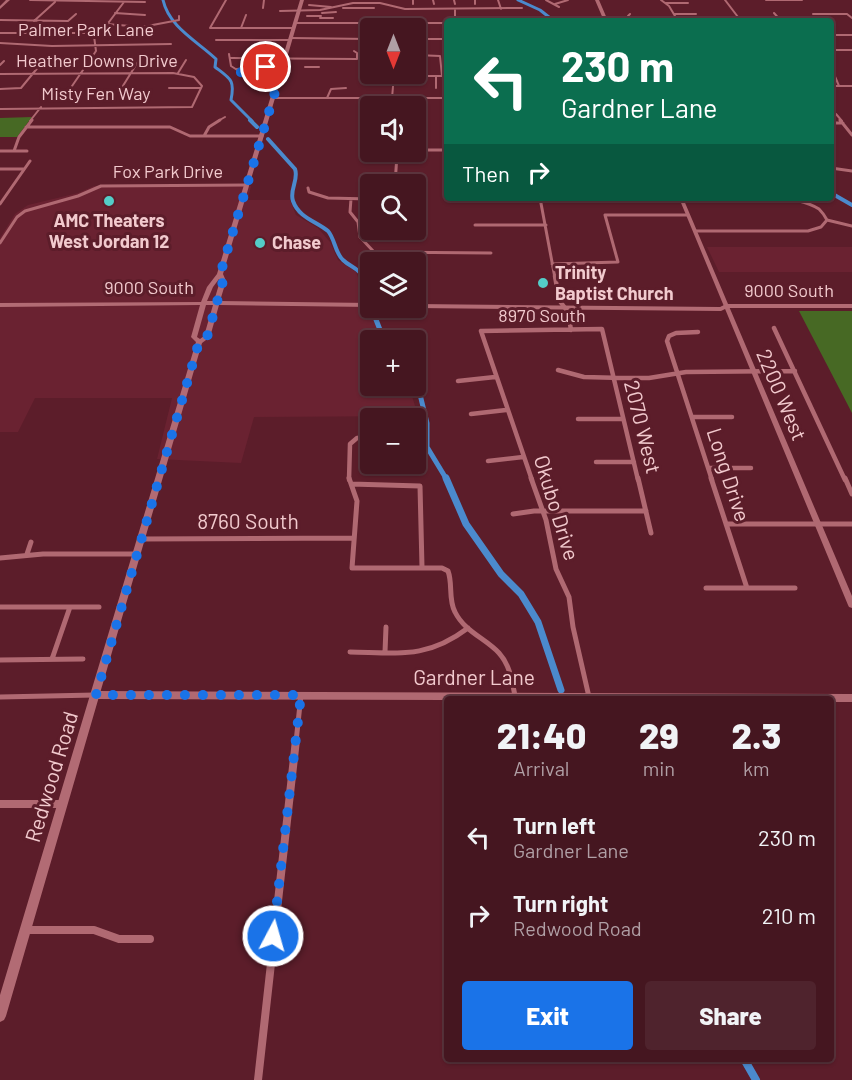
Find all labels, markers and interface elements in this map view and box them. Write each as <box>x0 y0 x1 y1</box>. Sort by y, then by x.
street label: Palmer Park Lane <box>18 18 154 40</box>
north arrow <box>360 18 426 84</box>
map controls <box>360 18 426 474</box>
text: 230 m <box>561 40 674 90</box>
pin <box>240 41 291 92</box>
icon: left <box>462 42 540 120</box>
street label: Heather Downs Drive <box>16 49 178 71</box>
icon: arrive <box>249 50 282 83</box>
street label: Misty Fen Way <box>41 82 151 104</box>
text: Gardner Lane <box>561 91 717 123</box>
button: sound <box>360 96 426 162</box>
icon: right <box>522 156 555 189</box>
street label: Fox Park Drive <box>113 160 223 182</box>
text: Then <box>462 160 510 186</box>
button: search <box>360 174 426 240</box>
marker: AMC Theaters West Jordan 12 <box>102 194 116 208</box>
place label: AMC Theaters West Jordan 12 <box>49 209 169 252</box>
place label: Chase <box>272 231 321 253</box>
marker: Chase <box>253 236 267 250</box>
button: layers <box>360 252 426 318</box>
place label: Trinity Baptist Church <box>555 261 674 304</box>
street label: 9000 South <box>104 276 194 298</box>
marker: Trinity Baptist Church <box>536 276 550 290</box>
street label: 9000 South <box>744 279 834 301</box>
street label: 8970 South <box>498 304 586 326</box>
button: + <box>360 330 426 396</box>
street label: 2200 West <box>752 345 813 444</box>
street label: 2070 West <box>620 377 667 476</box>
button: − <box>360 408 426 474</box>
street label: Long Drive <box>703 425 756 524</box>
street label: Okubo Drive <box>530 452 585 563</box>
street label: 8760 South <box>197 508 299 533</box>
street label: Gardner Lane <box>413 664 535 689</box>
street label: Redwood Road <box>19 708 82 845</box>
text: 21:40 <box>497 713 586 756</box>
text: 29 <box>639 713 679 756</box>
text: 2.3 <box>731 713 781 756</box>
text: Arrival <box>514 756 569 780</box>
text: min <box>643 756 675 780</box>
text: km <box>743 756 770 780</box>
text: Turn left <box>513 812 596 838</box>
icon: left <box>462 821 495 854</box>
text: 230 m <box>758 824 816 850</box>
text: Gardner Lane <box>513 838 629 862</box>
text: Turn right <box>513 890 608 916</box>
icon: right <box>462 899 495 932</box>
text: 210 m <box>762 902 816 928</box>
position arrow <box>241 904 305 968</box>
text: Redwood Road <box>513 916 642 940</box>
button: Exit <box>462 981 633 1050</box>
button: Share <box>645 981 816 1050</box>

